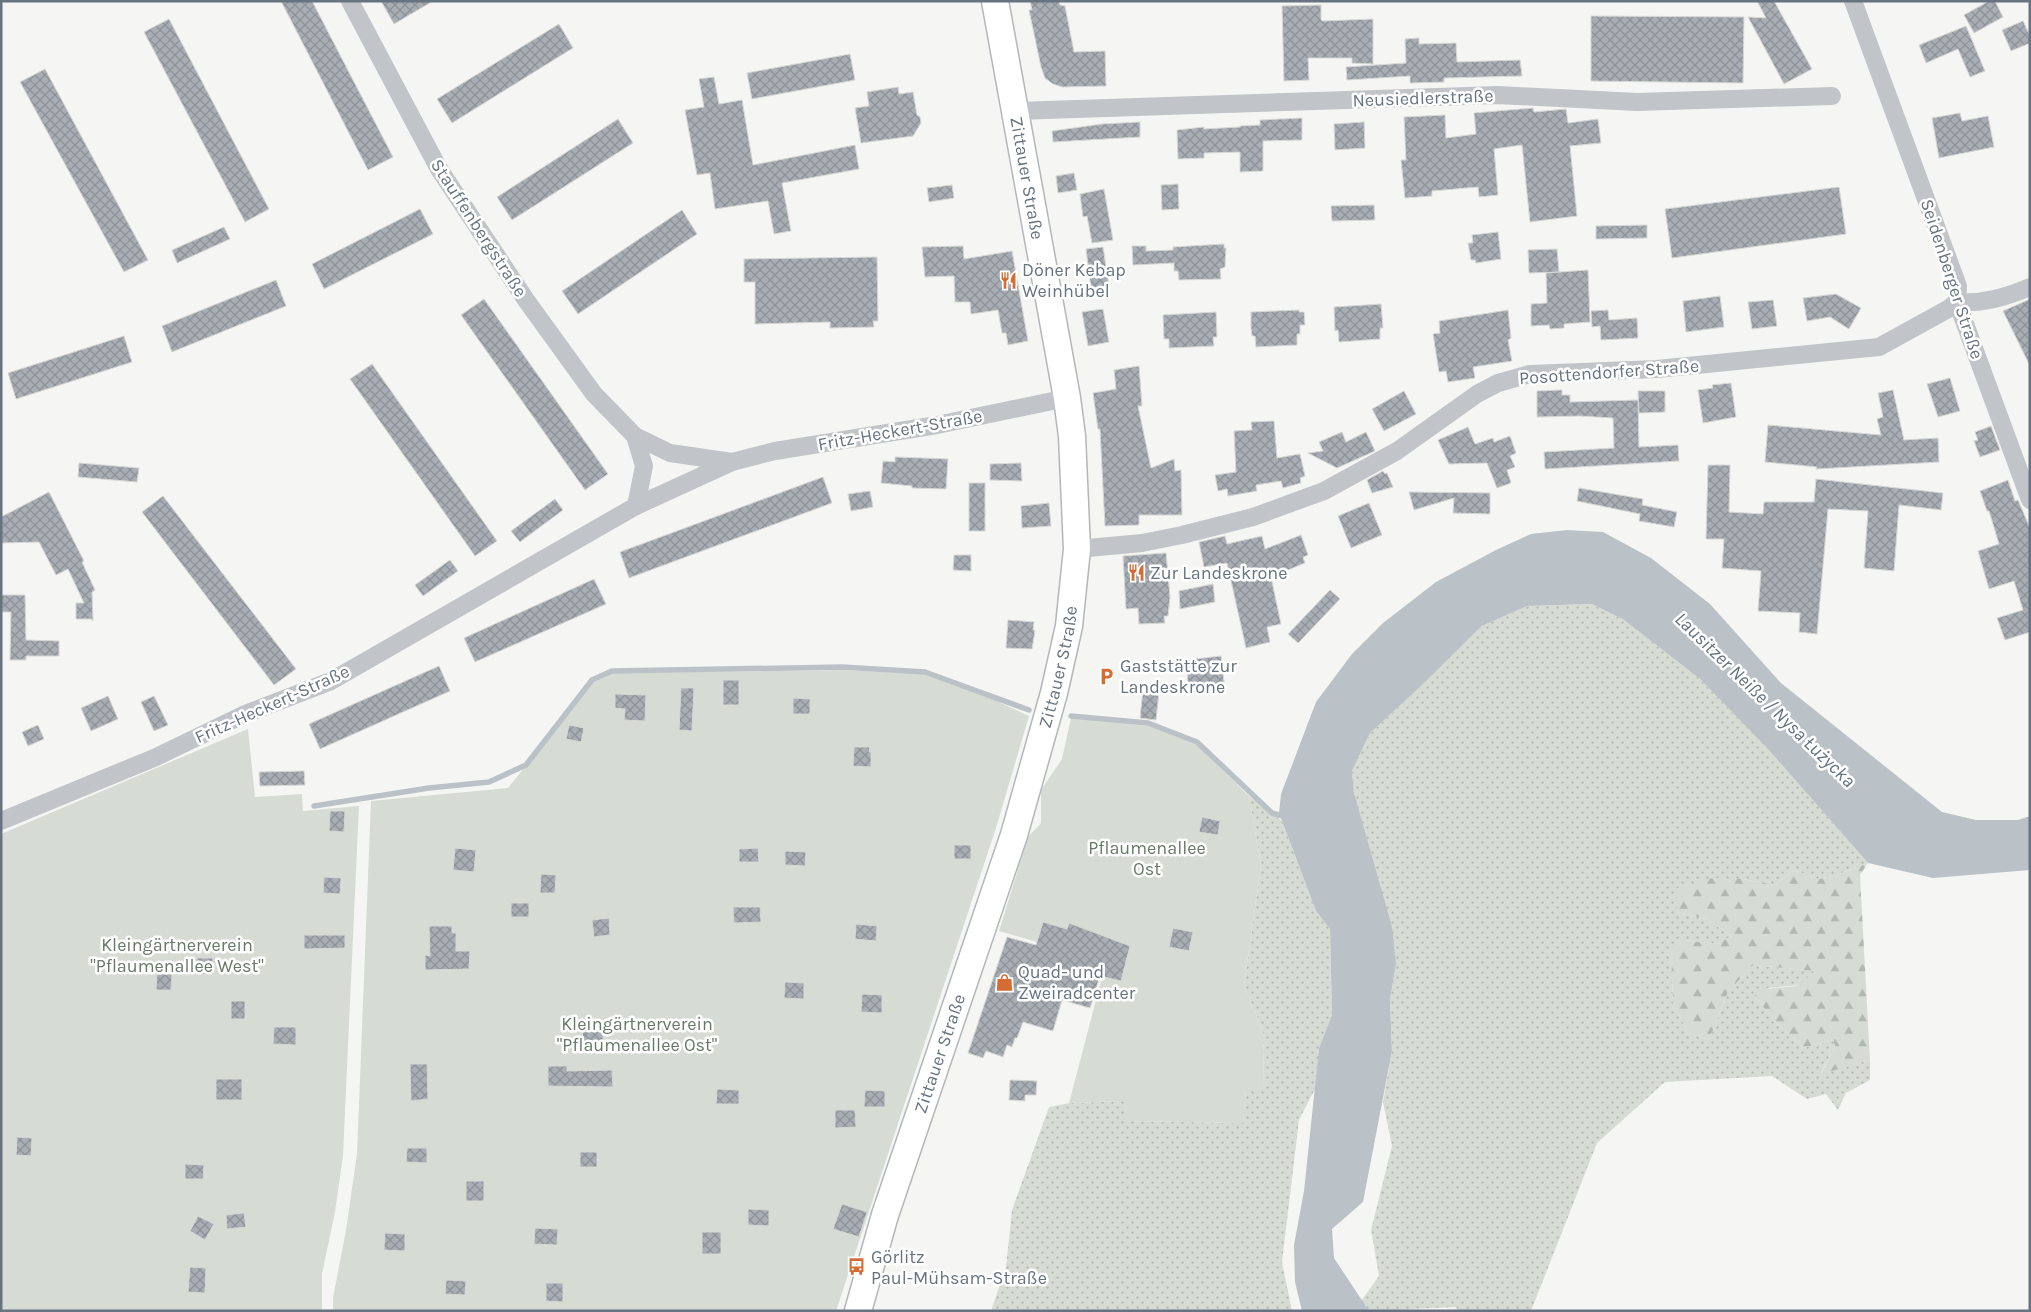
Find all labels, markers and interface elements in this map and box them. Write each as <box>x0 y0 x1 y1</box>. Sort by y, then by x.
street label: Neusiedlerstraße <box>1352 85 1494 111</box>
street label: Zittauer Straße <box>1005 115 1049 241</box>
street label: Stauffenbergstraße <box>426 155 532 301</box>
street label: Seidenberger Straße <box>1916 196 1988 362</box>
place label: Döner Kebap Weinhübel <box>1022 259 1126 302</box>
restaurant icon: Döner Kebap Weinhübel <box>998 270 1018 290</box>
street label: Posottendorfer Straße <box>1518 355 1700 389</box>
street label: Fritz-Heckert-Straße <box>816 405 984 455</box>
place label: Zur Landeskrone <box>1150 562 1287 584</box>
restaurant icon: Zur Landeskrone <box>1126 563 1146 583</box>
street label: Zittauer Straße <box>1034 605 1082 731</box>
water label: Lausitzer Neiße / Nysa Łużycka <box>1670 608 1860 792</box>
place label: Gaststätte zur Landeskrone <box>1120 655 1237 698</box>
street label: Fritz-Heckert-Straße <box>191 660 353 748</box>
parking icon: Gaststätte zur Landeskrone <box>1096 666 1116 686</box>
park label: Pflaumenallee Ost <box>1088 837 1206 880</box>
park label: Kleingärtnerverein "Pflaumenallee West" <box>90 934 264 977</box>
place label: Quad- und Zweiradcenter <box>1018 961 1136 1004</box>
shop icon: Quad- und Zweiradcenter <box>994 972 1014 992</box>
street label: Zittauer Straße <box>909 991 970 1116</box>
park label: Kleingärtnerverein "Pflaumenallee Ost" <box>557 1013 717 1056</box>
place label: Görlitz Paul-Mühsam-Straße <box>871 1246 1047 1289</box>
bus stop icon: Görlitz Paul-Mühsam-Straße <box>847 1257 867 1277</box>

